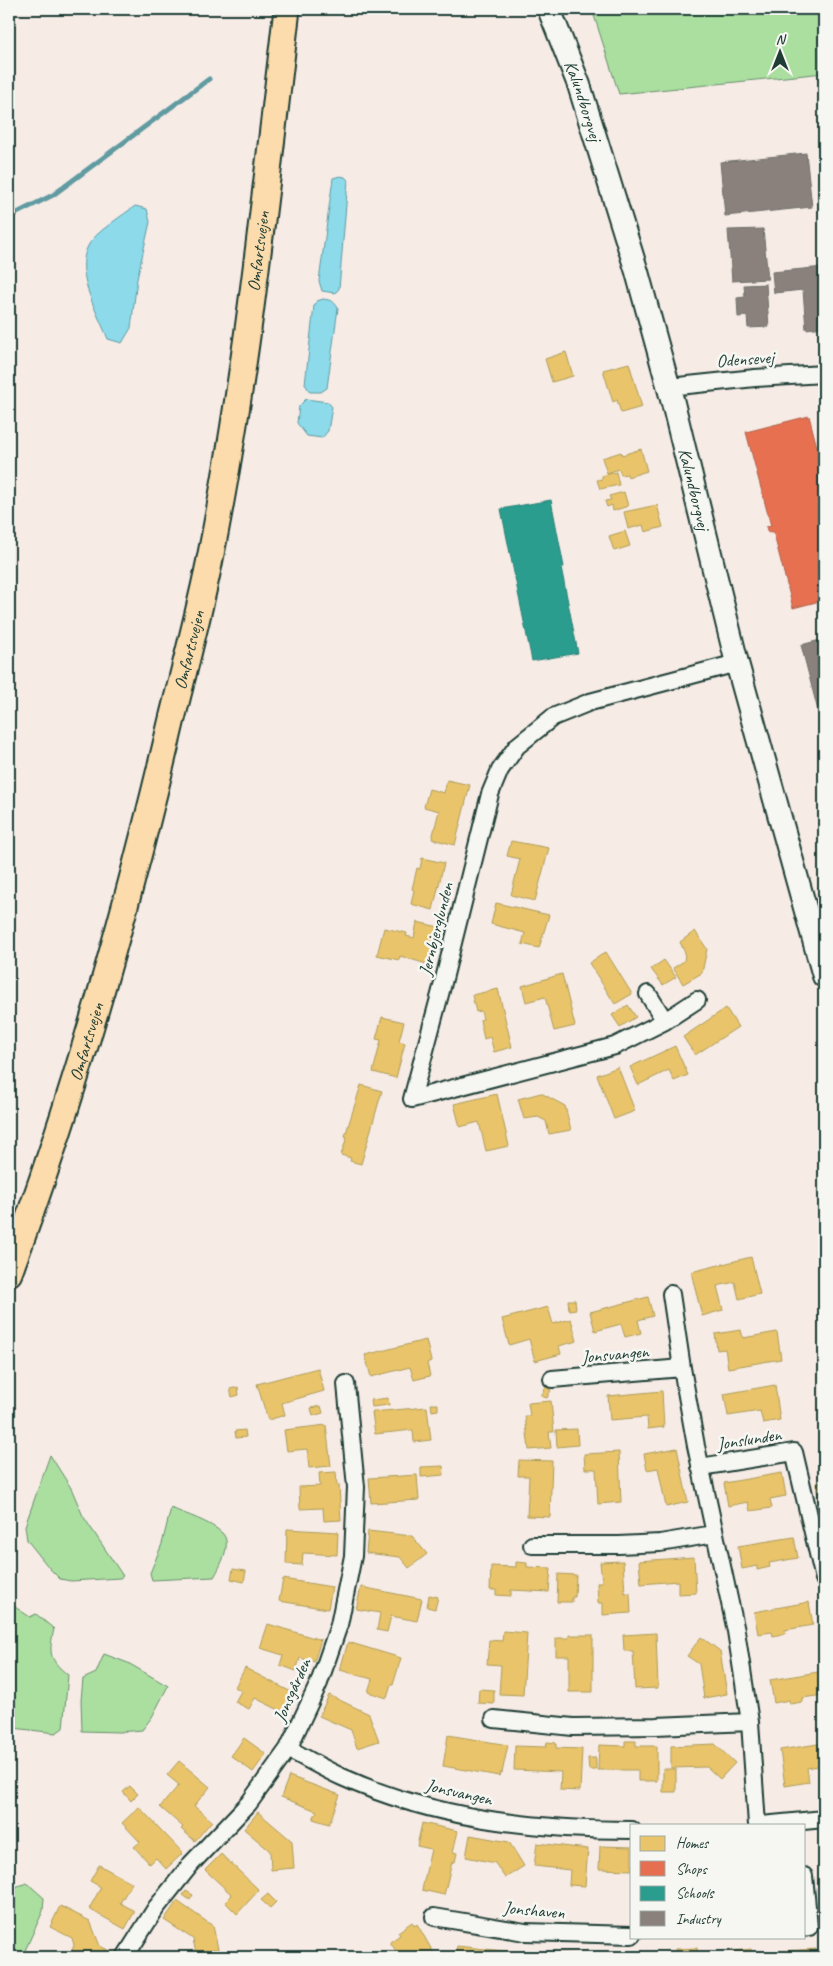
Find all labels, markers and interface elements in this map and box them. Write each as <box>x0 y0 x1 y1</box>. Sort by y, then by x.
north arrow <box>756 28 806 78</box>
text: N <box>776 31 787 48</box>
street label: Kalundborgvej <box>559 57 607 146</box>
street label: Omfartsvejen <box>242 209 274 293</box>
street label: Odensevej <box>716 346 777 372</box>
street label: Kalundborgvej <box>674 446 715 535</box>
street label: Omfartsvejen <box>169 607 210 692</box>
street label: Jernbjerglunden <box>414 879 458 979</box>
street label: Omfartsvejen <box>64 999 109 1083</box>
street label: Jonsvangen <box>579 1340 650 1368</box>
street label: Jonslunden <box>714 1423 784 1455</box>
street label: Jonsgården <box>268 1654 316 1726</box>
street label: Jonsvangen <box>423 1773 495 1811</box>
legend <box>630 1824 806 1938</box>
text: Homes <box>676 1834 710 1853</box>
text: Shops <box>676 1860 709 1879</box>
text: Schools <box>676 1884 715 1903</box>
street label: Jonshaven <box>502 1896 566 1924</box>
text: Industry <box>676 1910 723 1929</box>

